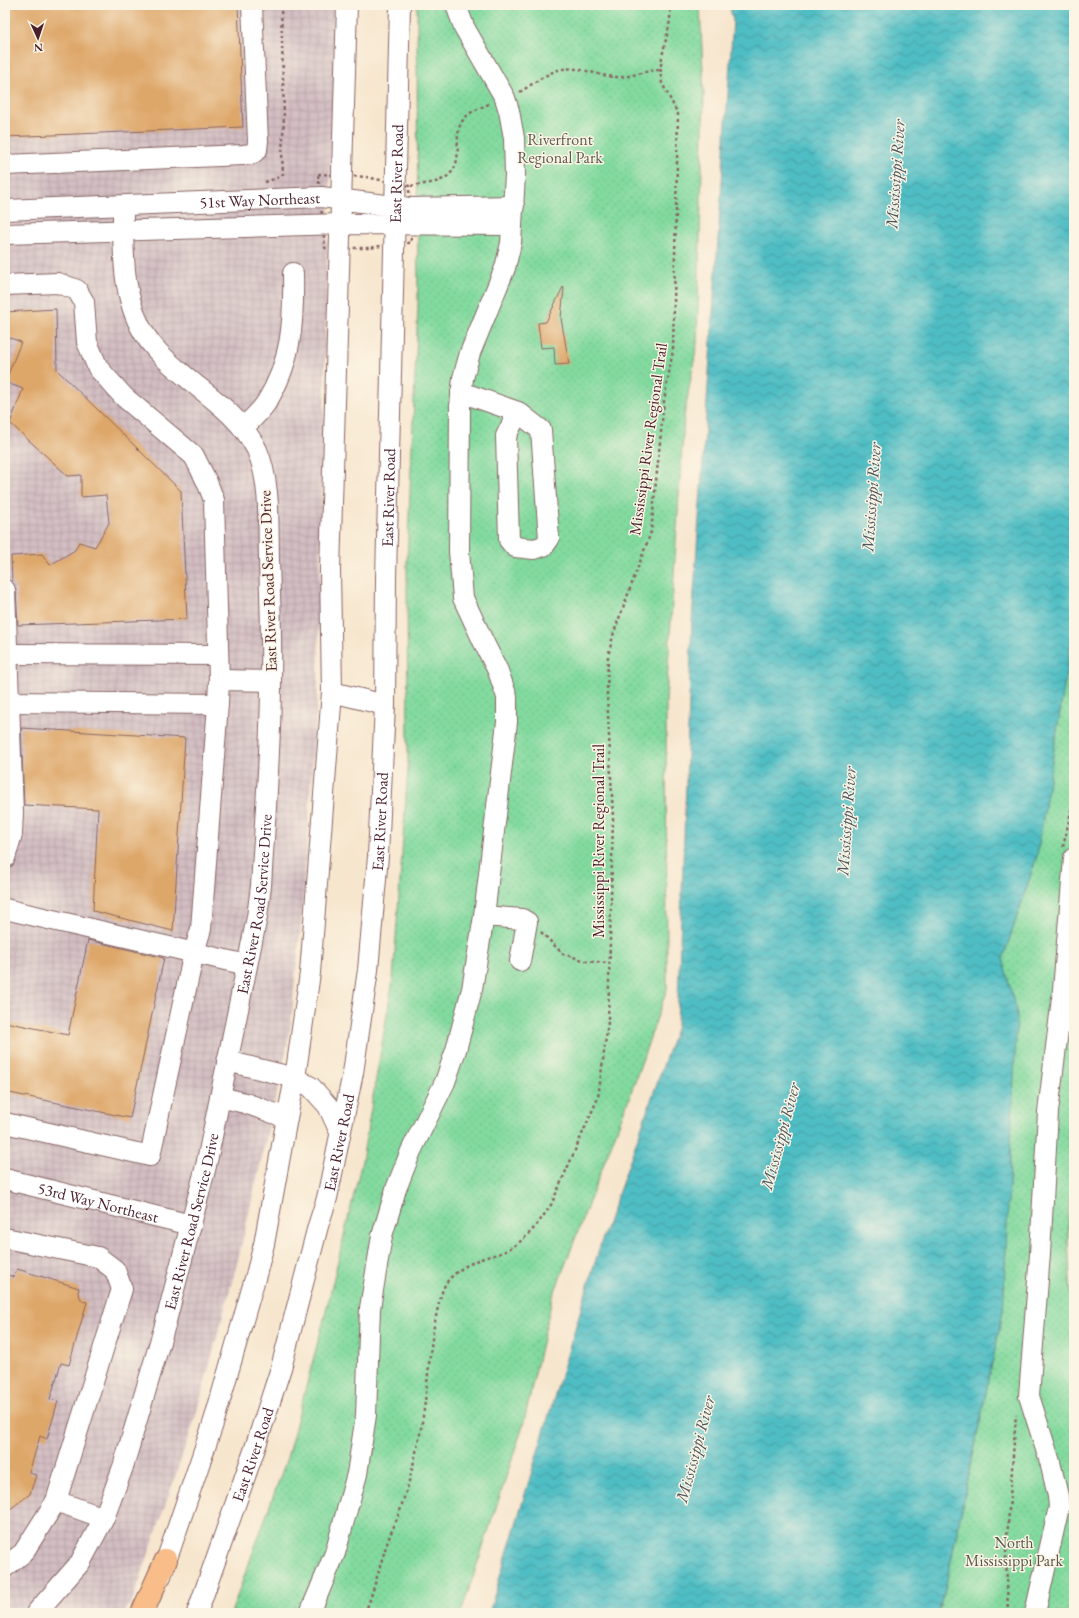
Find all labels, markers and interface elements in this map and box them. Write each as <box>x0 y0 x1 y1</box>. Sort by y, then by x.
north arrow <box>18 18 58 58</box>
text: N <box>34 41 43 55</box>
water label: Mississippi River <box>880 117 910 230</box>
street label: East River Road <box>384 123 408 223</box>
park label: Riverfront Regional Park <box>517 129 603 168</box>
street label: 51st Way Northeast <box>199 187 320 212</box>
street label: Mississippi River Regional Trail <box>624 341 672 537</box>
water label: Mississippi River <box>856 440 886 553</box>
street label: East River Road <box>376 447 400 547</box>
street label: East River Road Service Drive <box>254 490 282 672</box>
street label: Mississippi River Regional Trail <box>588 744 609 938</box>
water label: Mississippi River <box>831 764 861 877</box>
street label: East River Road <box>366 771 392 872</box>
street label: East River Road Service Drive <box>231 813 276 996</box>
water label: Mississippi River <box>755 1079 805 1193</box>
street label: East River Road <box>318 1091 359 1193</box>
street label: East River Road Service Drive <box>159 1131 223 1312</box>
street label: 53rd Way Northeast <box>36 1177 161 1227</box>
water label: Mississippi River <box>670 1392 720 1506</box>
street label: East River Road <box>226 1404 278 1505</box>
park label: North Mississippi Park <box>965 1532 1063 1571</box>

